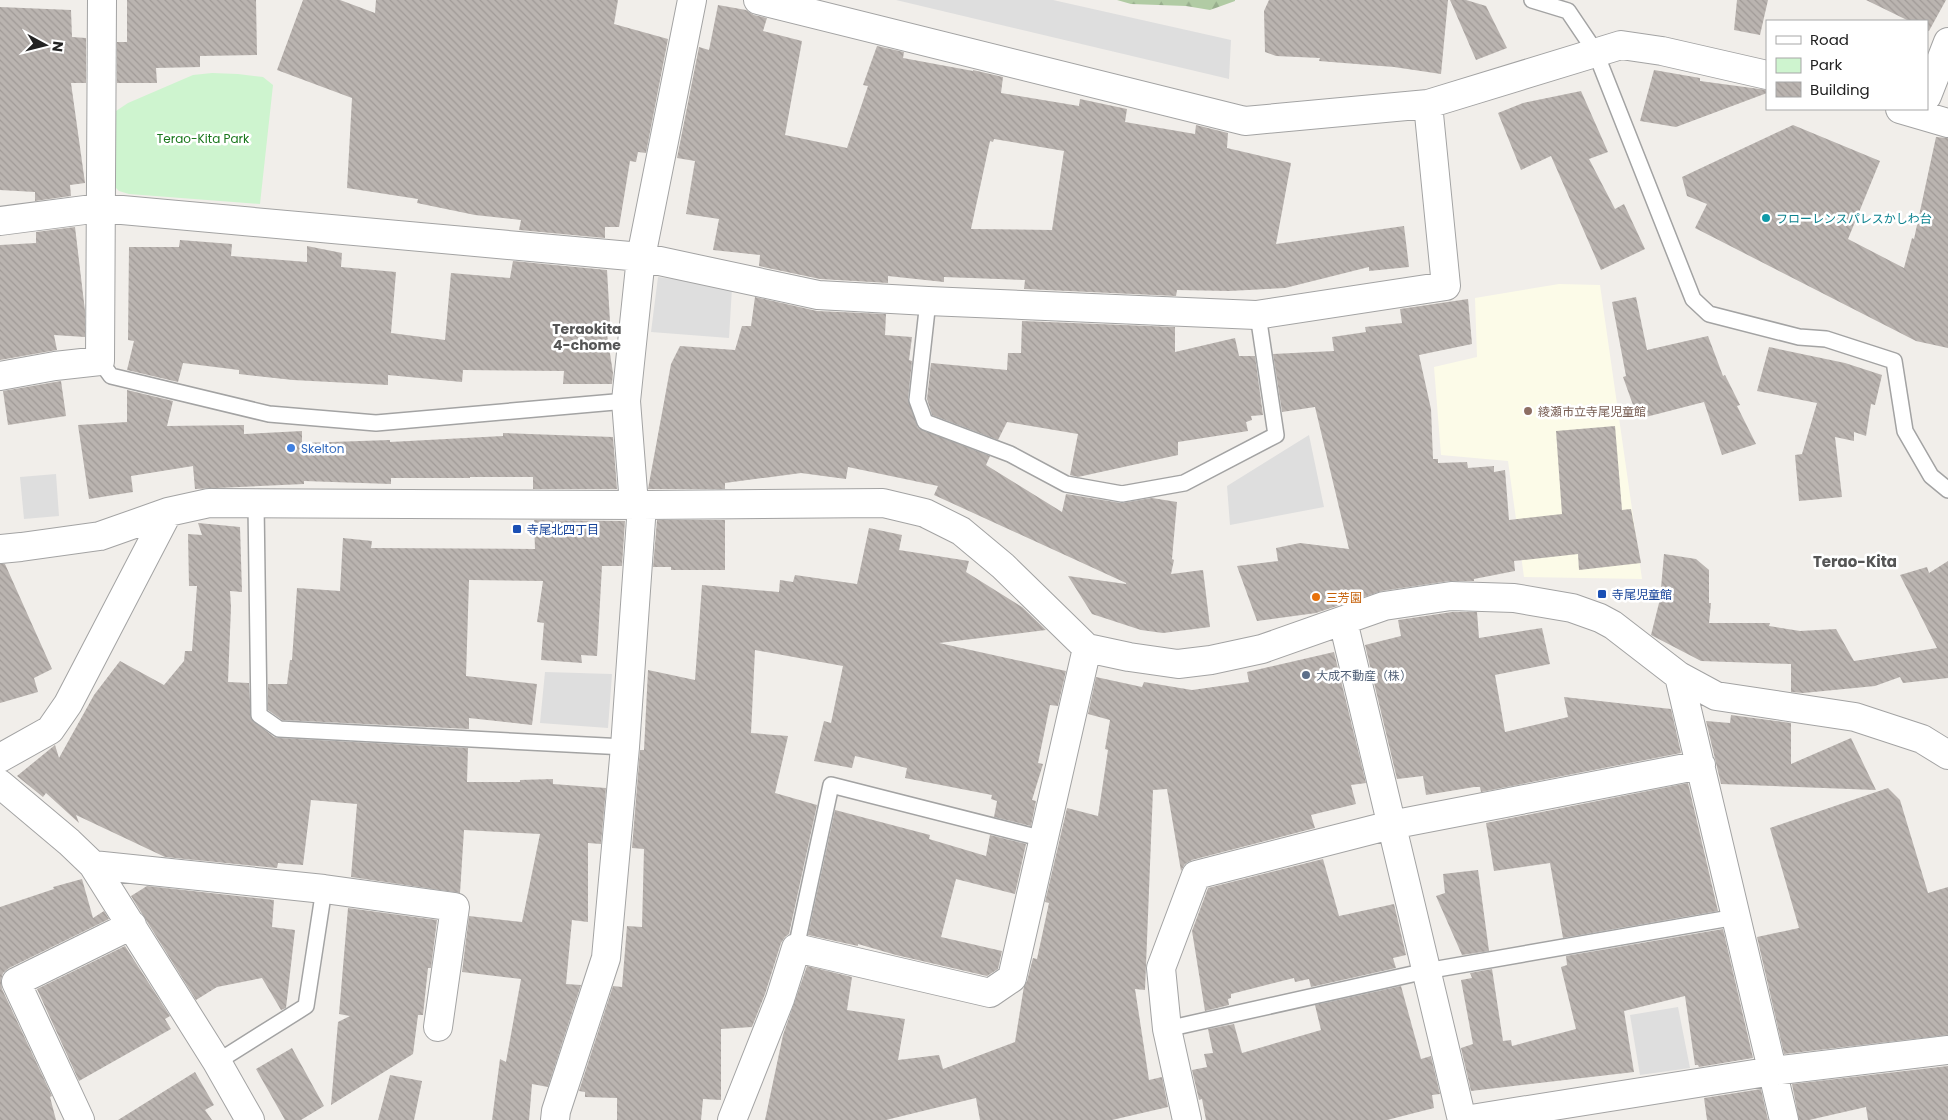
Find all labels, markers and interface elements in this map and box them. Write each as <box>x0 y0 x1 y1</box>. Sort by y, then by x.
north arrow <box>20 20 70 70</box>
legend <box>1766 20 1928 110</box>
text: Road <box>1810 29 1849 50</box>
text: N <box>47 40 68 53</box>
text: Park <box>1810 54 1842 75</box>
text: Building <box>1810 79 1870 100</box>
park label: Terao-Kita Park <box>157 130 250 147</box>
place label: フローレンスパレスかしわ台 <box>1776 210 1932 227</box>
marker: フローレンスパレスかしわ台 <box>1760 212 1772 224</box>
district label: Teraokita 4-chome <box>552 319 622 355</box>
place label: 綾瀬市立寺尾児童館 <box>1538 403 1646 420</box>
marker: 綾瀬市立寺尾児童館 <box>1522 405 1534 417</box>
place label: Skelton <box>301 440 344 457</box>
marker: Skelton <box>285 442 297 454</box>
place label: 寺尾北四丁目 <box>527 521 599 538</box>
marker: 寺尾北四丁目 <box>511 523 523 535</box>
district label: Terao-Kita <box>1813 551 1897 572</box>
place label: 寺尾児童館 <box>1612 586 1672 603</box>
marker: 寺尾児童館 <box>1596 588 1608 600</box>
place label: 三芳園 <box>1326 589 1362 606</box>
marker: 三芳園 <box>1310 591 1322 603</box>
place label: 大成不動産（株） <box>1316 667 1412 684</box>
marker: 大成不動産（株） <box>1300 669 1312 681</box>

